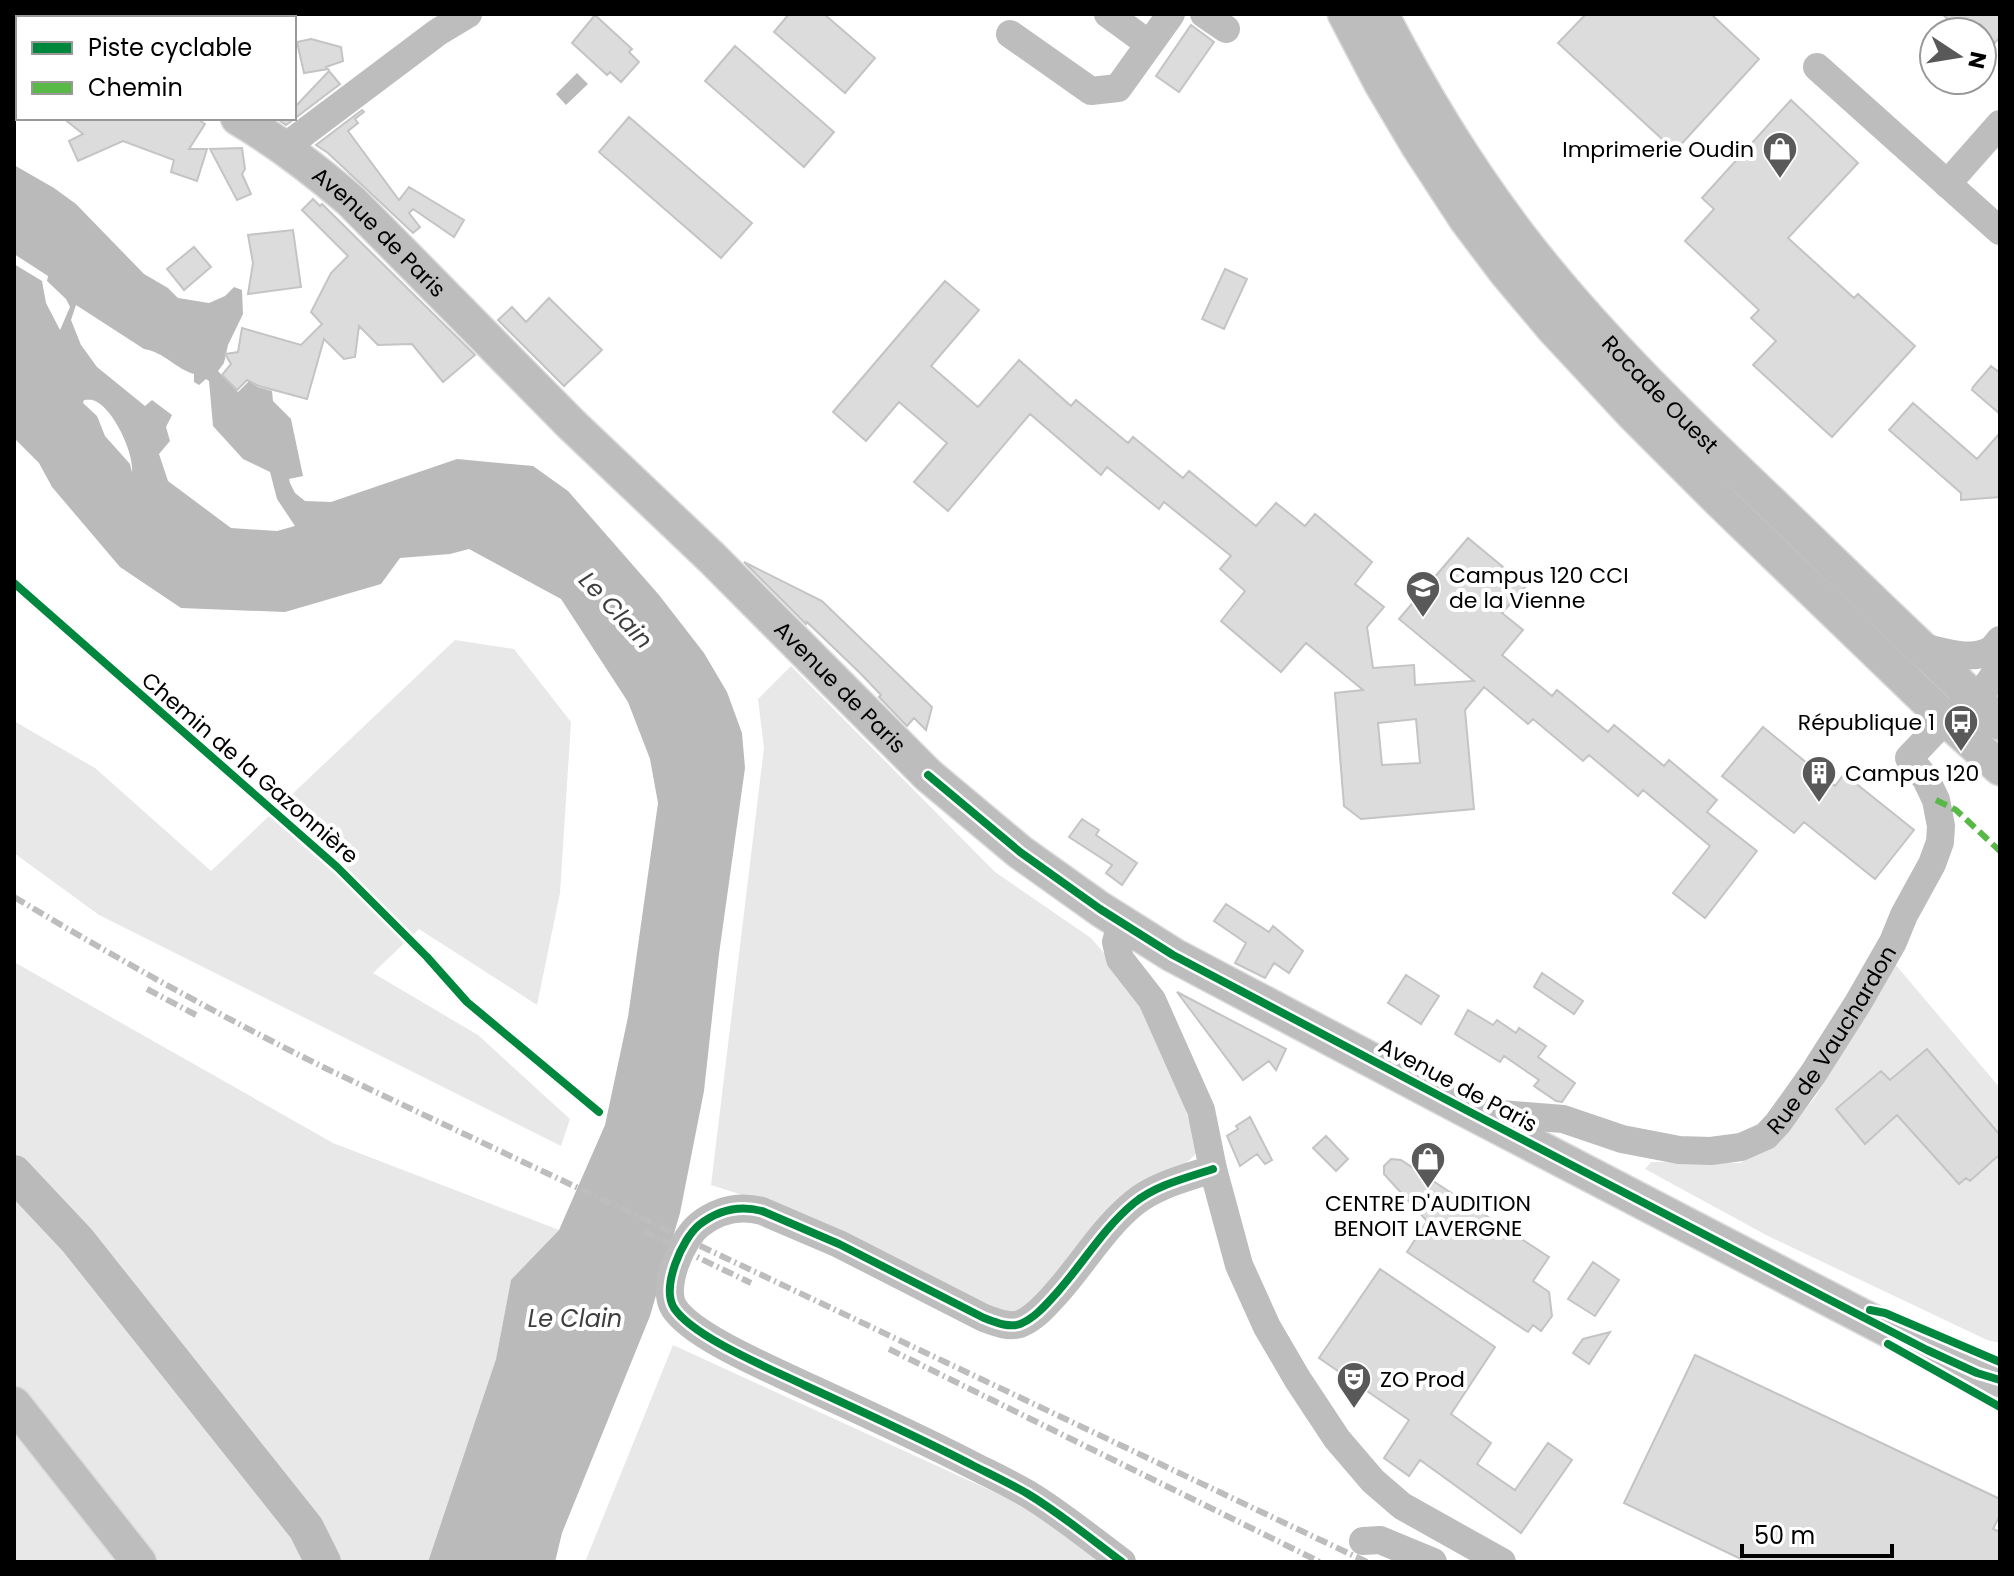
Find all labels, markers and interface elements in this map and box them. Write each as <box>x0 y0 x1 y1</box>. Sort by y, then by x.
legend <box>16 16 296 120</box>
north arrow <box>1918 16 1998 96</box>
text: Piste cyclable <box>88 31 252 64</box>
text: N <box>1960 49 1994 71</box>
text: Chemin <box>88 71 183 104</box>
shop icon: Imprimerie Oudin <box>1761 130 1799 180</box>
place label: Imprimerie Oudin <box>1562 134 1754 165</box>
street label: Avenue de Paris <box>306 159 453 304</box>
street label: Rocade Ouest <box>1595 328 1726 460</box>
place label: Campus 120 CCI de la Vienne <box>1449 560 1629 616</box>
water label: Le Clain <box>572 564 660 656</box>
school or university icon: Campus 120 CCI de la Vienne <box>1404 569 1442 619</box>
street label: Avenue de Paris <box>767 614 913 760</box>
street label: Chemin de la Gazonnière <box>135 665 365 871</box>
bus stop icon: République 1 <box>1942 703 1980 753</box>
place label: République 1 <box>1798 707 1935 738</box>
building icon: Campus 120 <box>1800 754 1838 804</box>
place label: Campus 120 <box>1845 758 1979 789</box>
street label: Rue de Vauchardon <box>1760 940 1903 1141</box>
street label: Avenue de Paris <box>1373 1030 1543 1140</box>
shop icon: CENTRE D'AUDITION BENOIT LAVERGNE <box>1409 1140 1447 1190</box>
place label: CENTRE D'AUDITION BENOIT LAVERGNE <box>1325 1188 1531 1244</box>
water label: Le Clain <box>528 1302 622 1335</box>
theatre icon: ZO Prod <box>1335 1360 1373 1410</box>
place label: ZO Prod <box>1380 1364 1465 1395</box>
scale bar <box>1742 1508 1892 1558</box>
text: 50 m <box>1754 1519 1815 1552</box>

